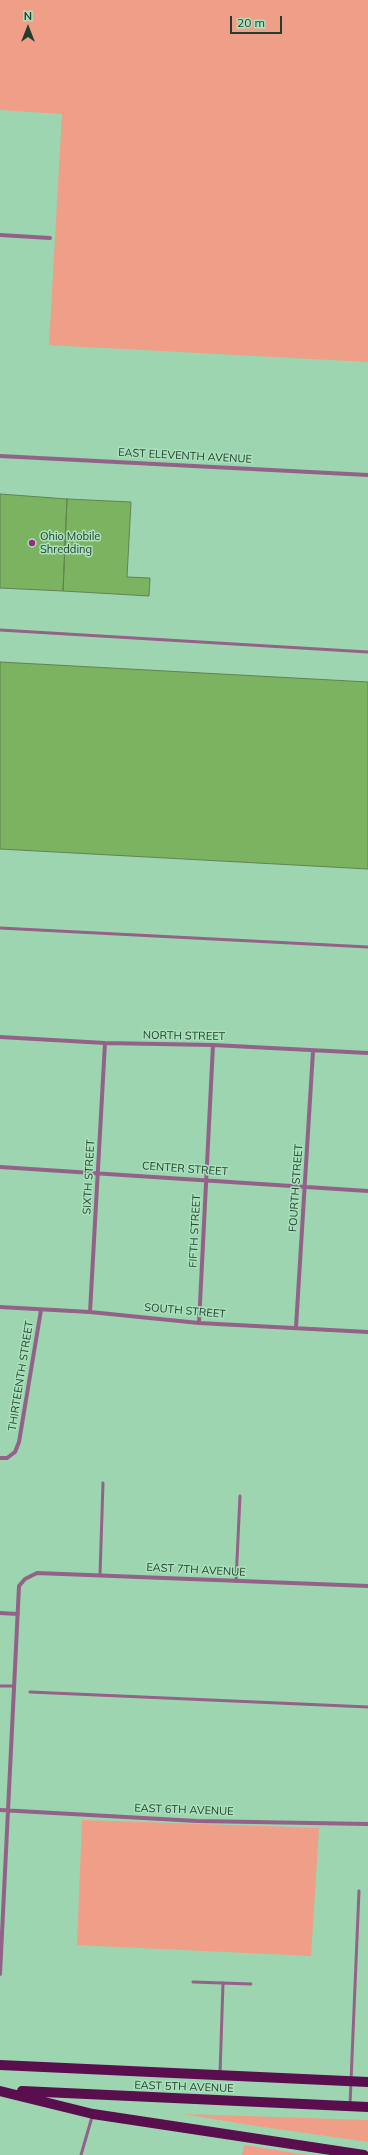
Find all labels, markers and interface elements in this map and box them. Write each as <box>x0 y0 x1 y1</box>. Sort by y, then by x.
north arrow <box>8 8 48 48</box>
scale bar <box>232 8 284 34</box>
text: N <box>24 9 32 23</box>
text: 20 m <box>237 15 265 30</box>
street label: EAST ELEVENTH AVENUE <box>118 446 252 466</box>
place label: Ohio Mobile Shredding <box>40 530 100 556</box>
marker: Ohio Mobile Shredding <box>27 538 37 548</box>
street label: NORTH STREET <box>143 1029 225 1043</box>
street label: SIXTH STREET <box>80 1139 98 1215</box>
street label: FOURTH STREET <box>286 1144 306 1232</box>
street label: CENTER STREET <box>142 1159 228 1179</box>
street label: FIFTH STREET <box>186 1194 204 1268</box>
street label: SOUTH STREET <box>144 1301 226 1321</box>
street label: THIRTEENTH STREET <box>6 1320 36 1432</box>
street label: EAST 7TH AVENUE <box>146 1561 246 1579</box>
street label: EAST 6TH AVENUE <box>134 1802 234 1818</box>
street label: EAST 5TH AVENUE <box>134 2079 234 2095</box>

